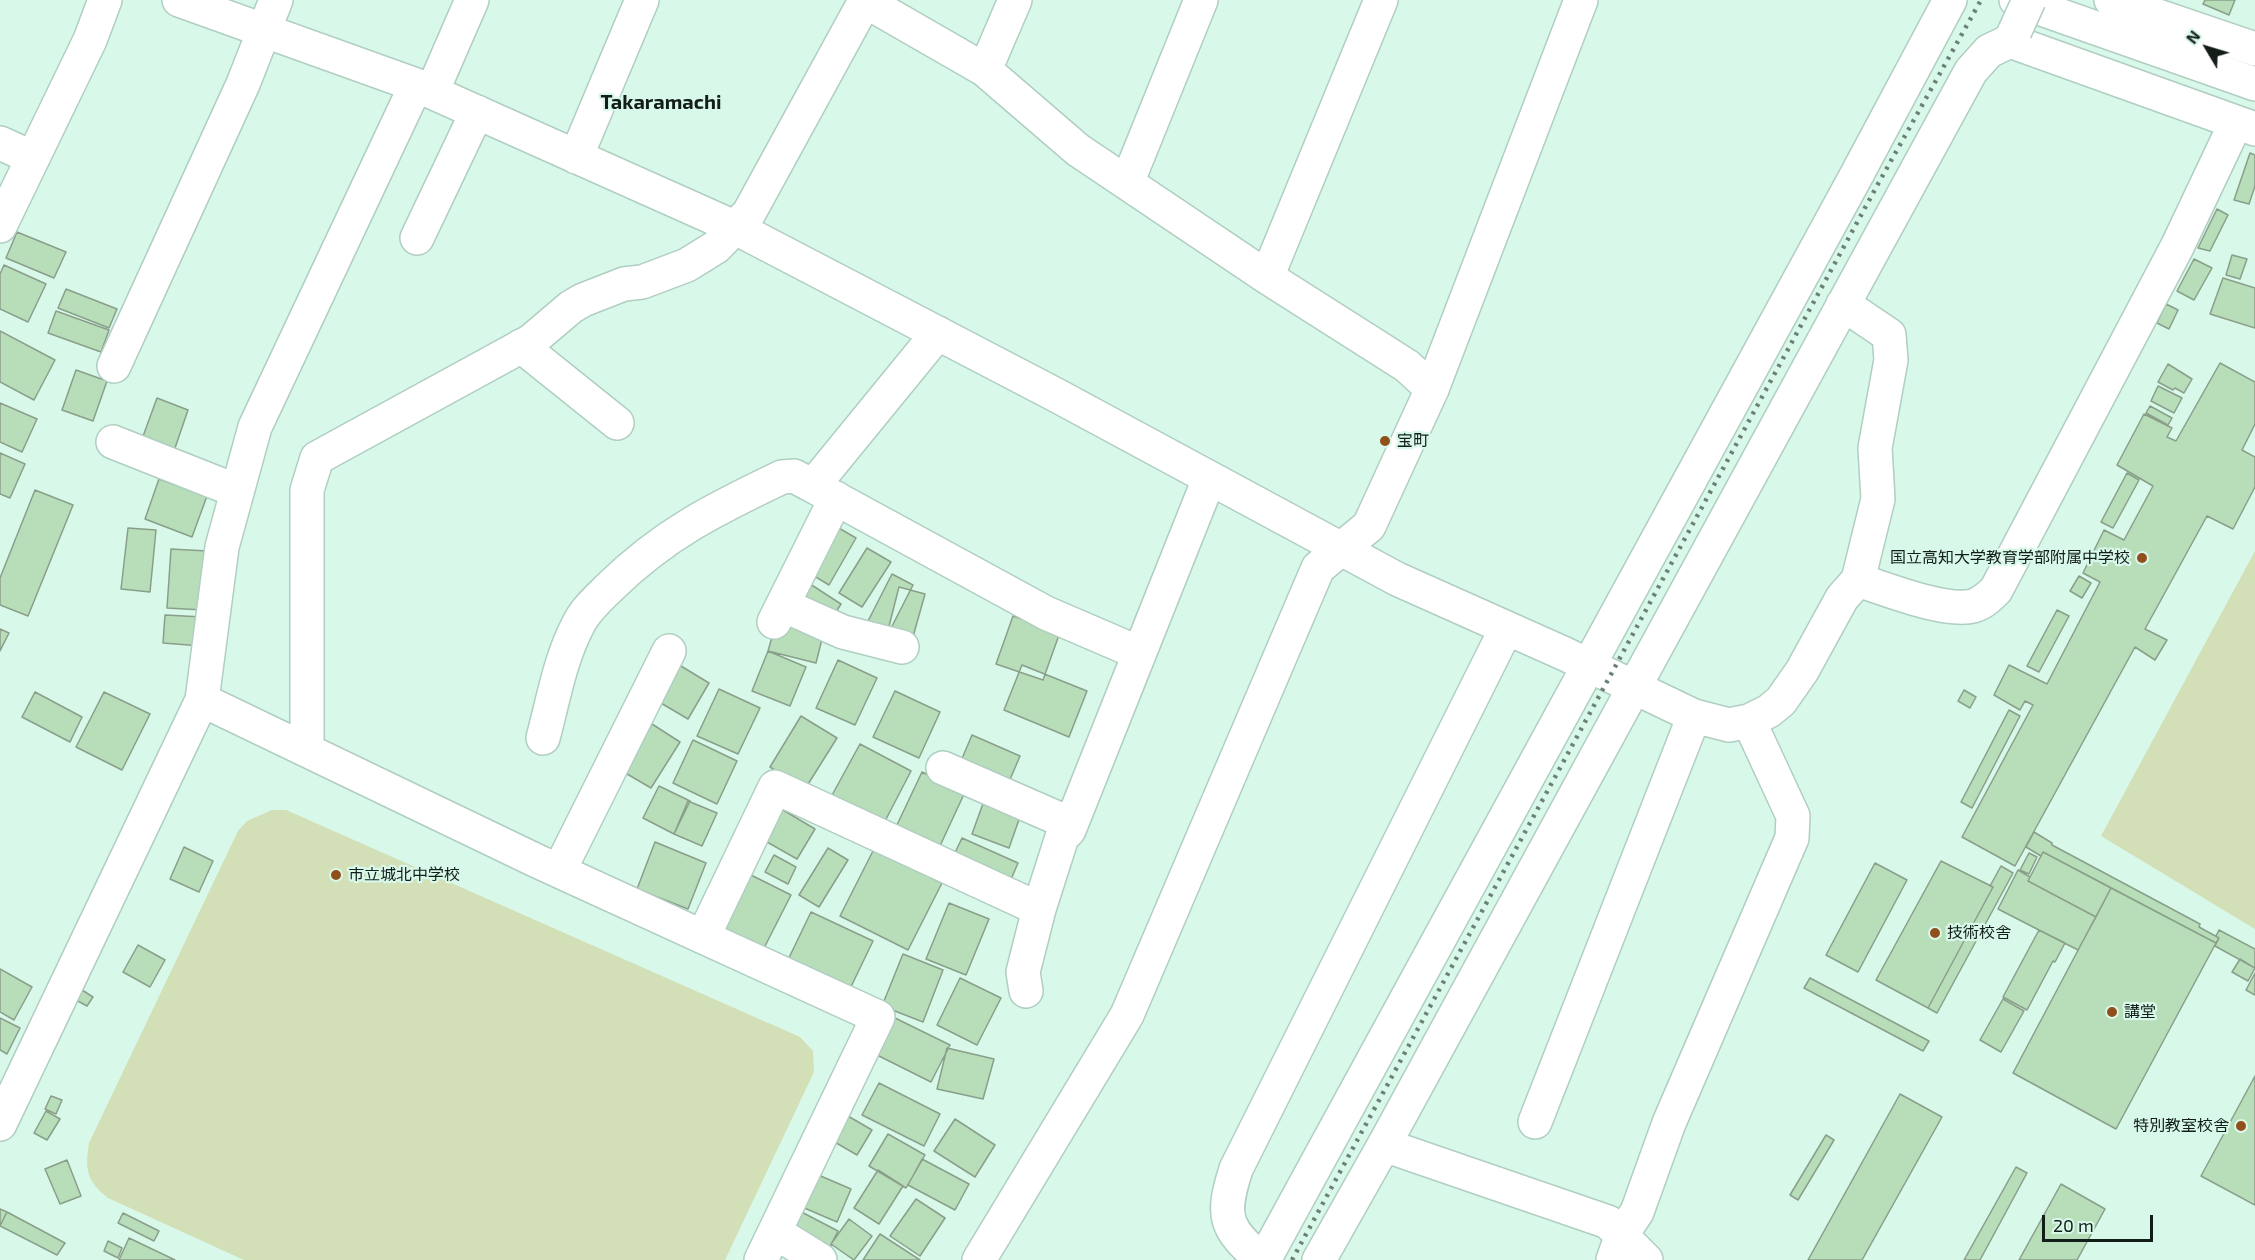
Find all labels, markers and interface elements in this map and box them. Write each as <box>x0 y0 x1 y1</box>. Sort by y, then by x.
north arrow <box>2177 18 2237 78</box>
text: N <box>2181 26 2203 47</box>
district label: Takaramachi <box>601 90 721 114</box>
place label: 宝町 <box>1397 431 1429 451</box>
marker: 宝町 <box>1378 434 1392 448</box>
place label: 国立高知大学教育学部附属中学校 <box>1890 548 2130 568</box>
marker: 国立高知大学教育学部附属中学校 <box>2135 551 2149 565</box>
place label: 市立城北中学校 <box>348 865 460 885</box>
marker: 市立城北中学校 <box>329 868 343 882</box>
place label: 技術校舎 <box>1947 923 2011 943</box>
marker: 技術校舎 <box>1928 926 1942 940</box>
place label: 講堂 <box>2124 1002 2156 1022</box>
marker: 講堂 <box>2105 1005 2119 1019</box>
place label: 特別教室校舎 <box>2133 1116 2229 1136</box>
marker: 特別教室校舎 <box>2234 1119 2248 1133</box>
scale bar <box>2045 1203 2156 1241</box>
text: 20 m <box>2053 1214 2094 1236</box>

